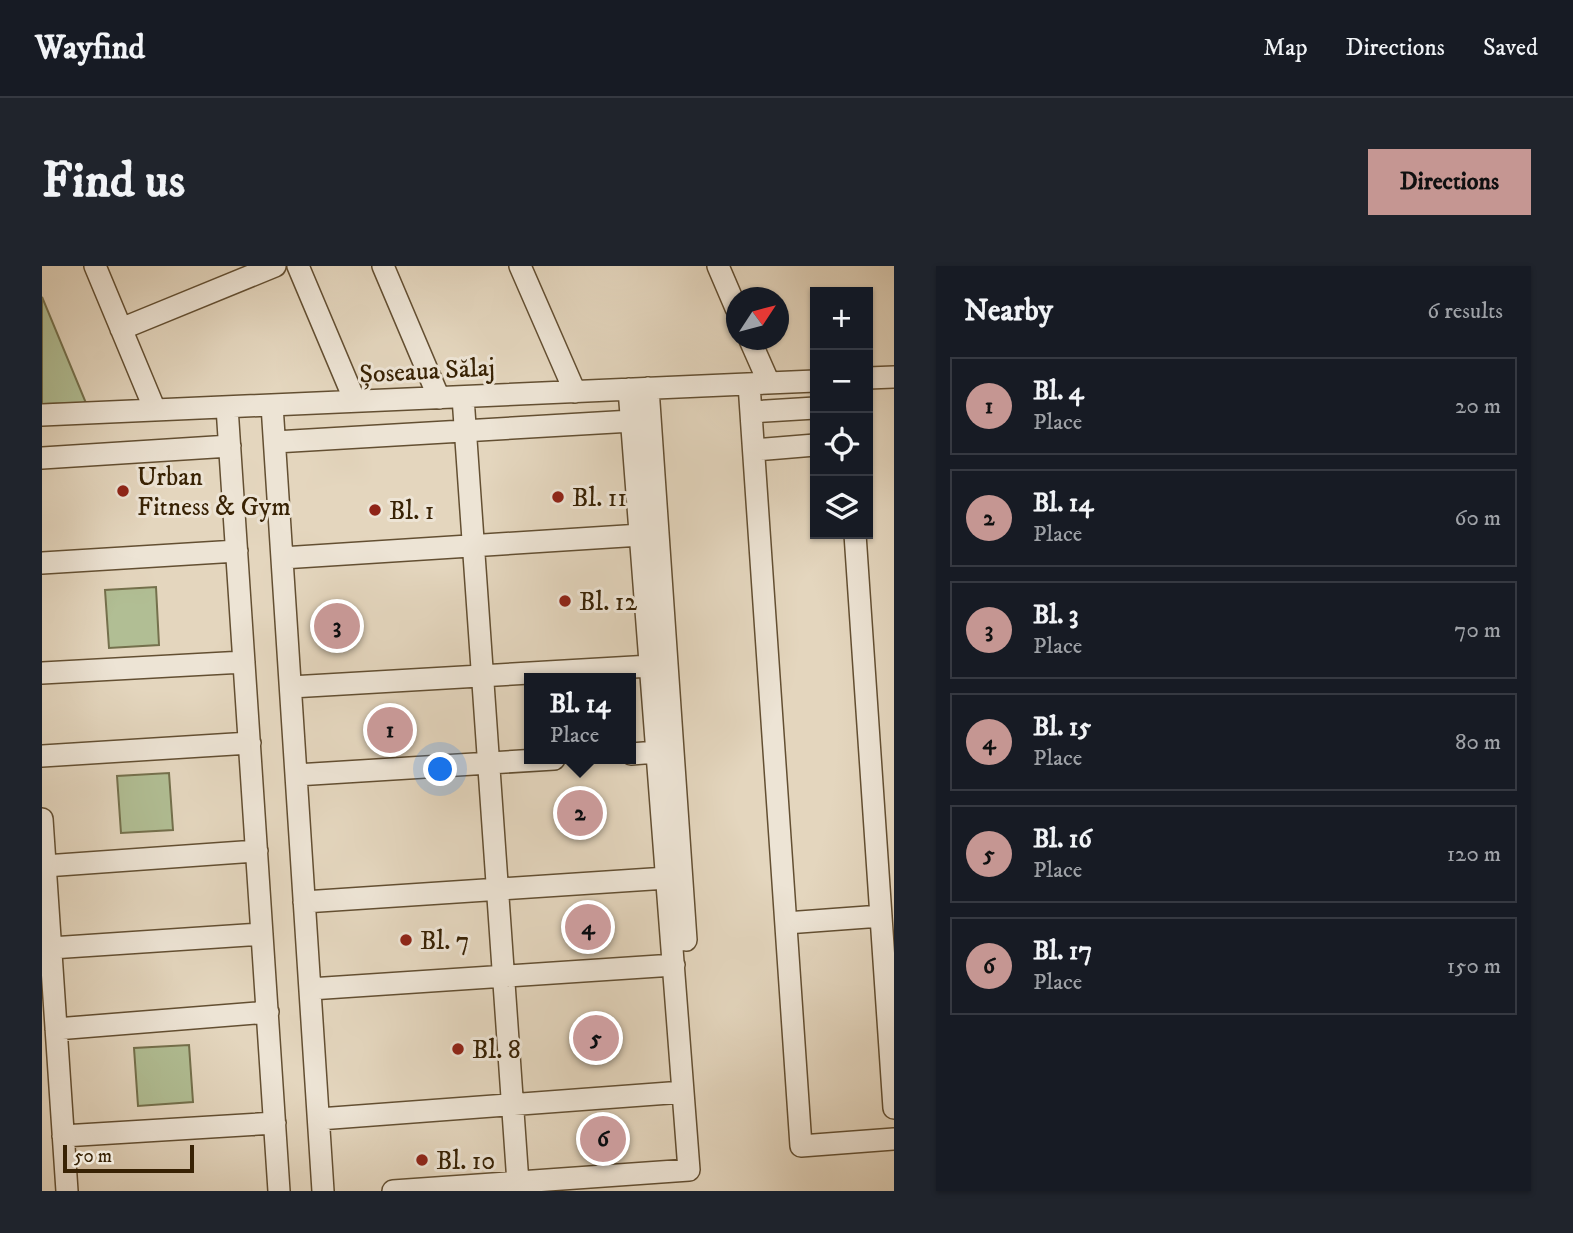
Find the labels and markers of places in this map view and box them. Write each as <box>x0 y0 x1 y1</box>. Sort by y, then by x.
place label: Urban Fitness & Gym <box>137 461 291 524</box>
place label: Bl. 11 <box>572 482 627 515</box>
marker: Urban Fitness & Gym <box>115 483 131 499</box>
marker: Bl. 11 <box>550 489 566 505</box>
place label: Bl. 1 <box>389 495 434 528</box>
marker: Bl. 1 <box>367 502 383 518</box>
place label: Bl. 12 <box>579 586 637 619</box>
marker: Bl. 12 <box>557 593 573 609</box>
pin: 3 <box>314 600 360 652</box>
pin: 1 <box>367 704 413 756</box>
pin: 2 <box>557 787 603 839</box>
pin: 4 <box>565 901 611 953</box>
place label: Bl. 7 <box>420 925 470 958</box>
marker: Bl. 7 <box>398 932 414 948</box>
pin: 5 <box>573 1012 619 1064</box>
place label: Bl. 8 <box>472 1034 521 1067</box>
marker: Bl. 8 <box>450 1041 466 1057</box>
pin: 6 <box>580 1113 626 1165</box>
place label: Bl. 10 <box>436 1145 495 1178</box>
marker: Bl. 10 <box>414 1152 430 1168</box>

